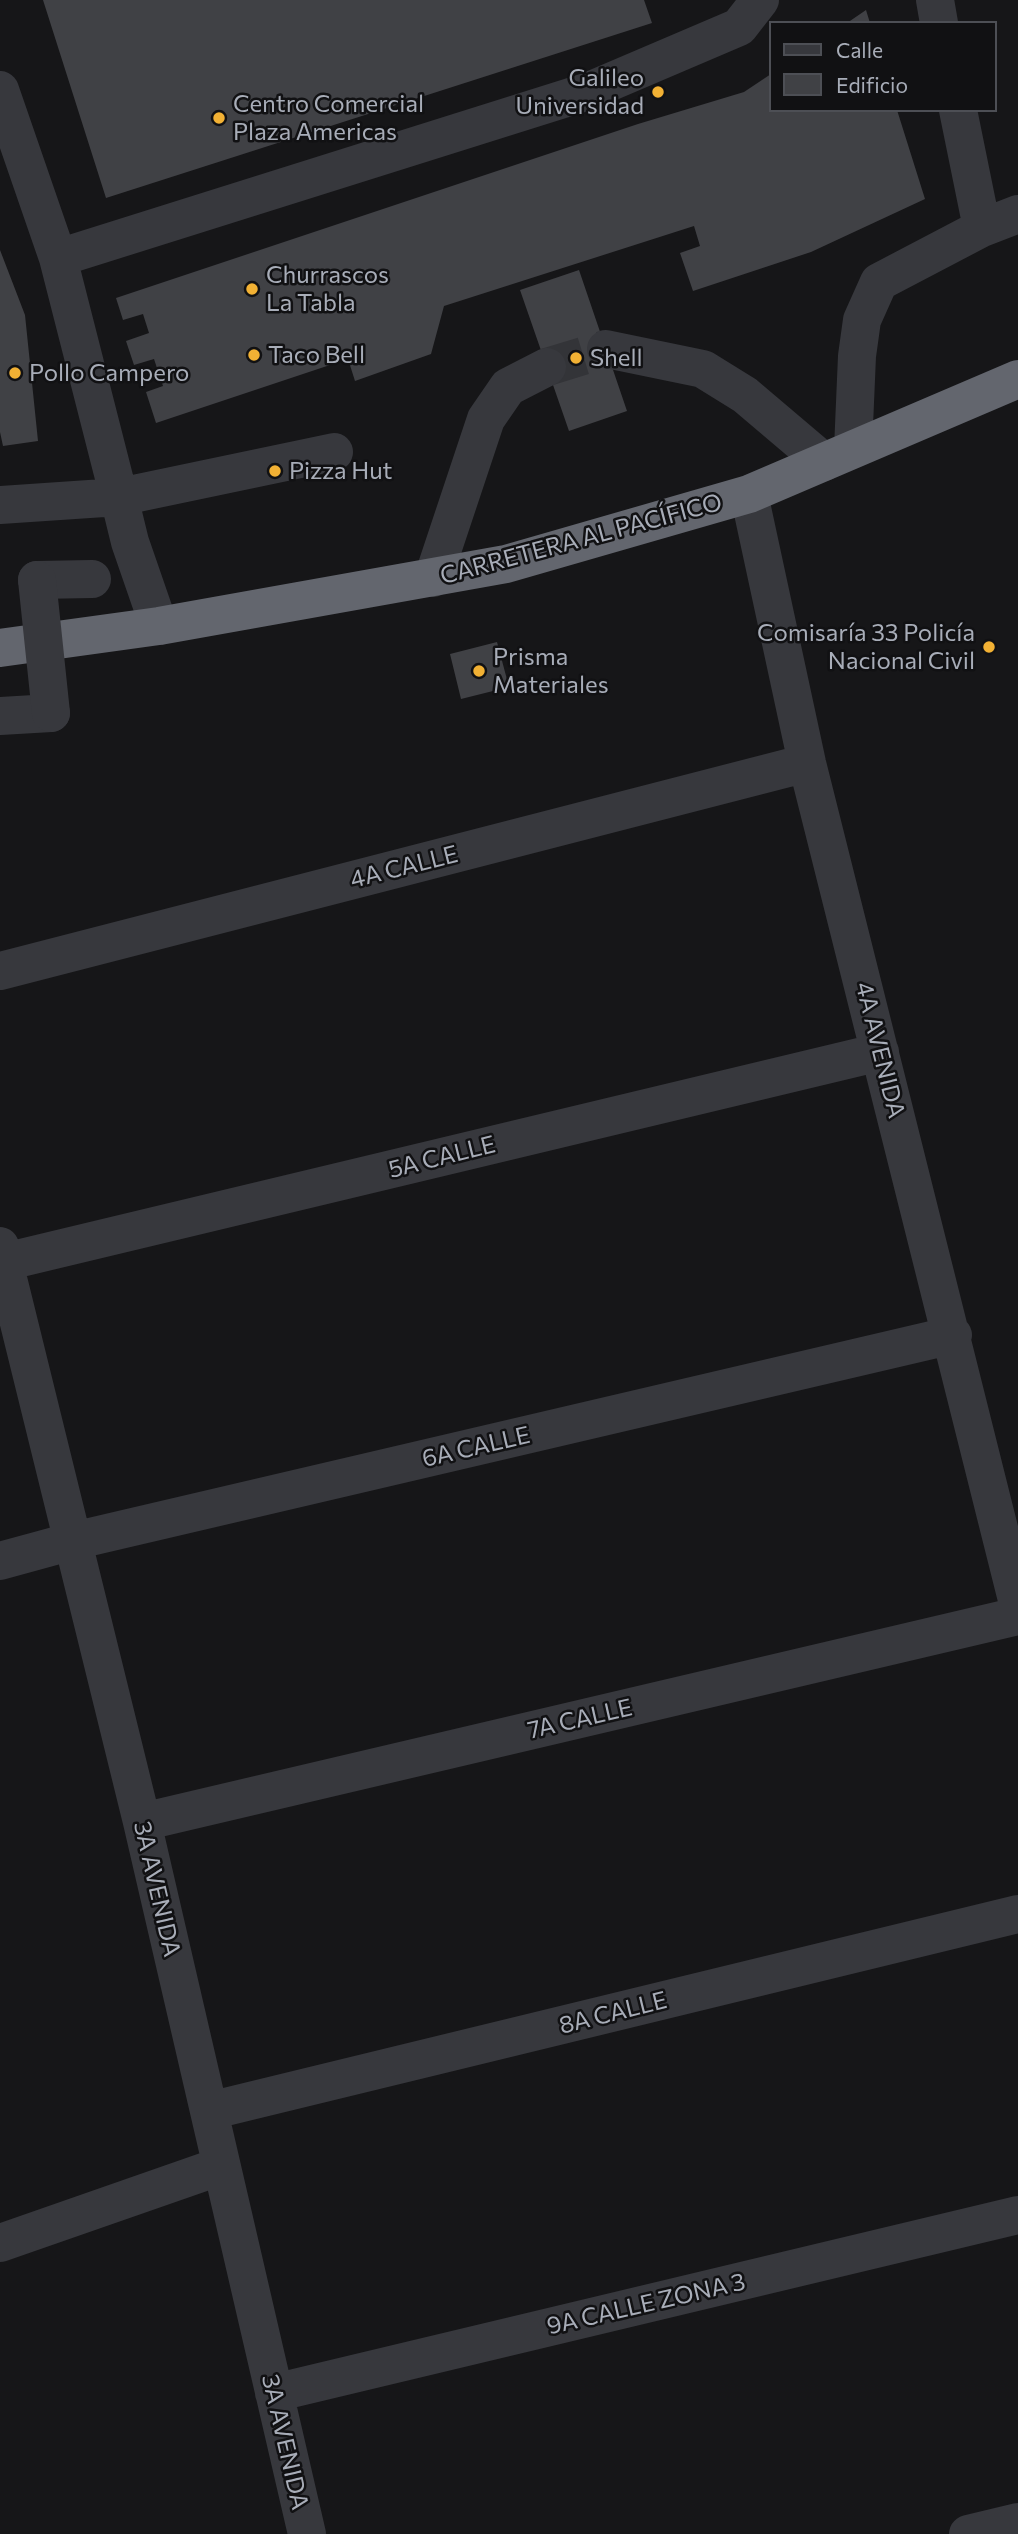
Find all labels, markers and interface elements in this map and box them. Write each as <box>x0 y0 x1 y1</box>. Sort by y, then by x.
legend <box>769 21 997 112</box>
text: Calle <box>836 37 883 62</box>
place label: Galileo Universidad <box>515 64 644 120</box>
text: Edificio <box>836 72 908 97</box>
marker: Galileo Universidad <box>650 84 666 100</box>
place label: Centro Comercial Plaza Americas <box>233 90 424 146</box>
marker: Centro Comercial Plaza Americas <box>211 110 227 126</box>
place label: Churrascos La Tabla <box>266 261 389 317</box>
marker: Churrascos La Tabla <box>244 281 260 297</box>
place label: Taco Bell <box>268 341 365 369</box>
place label: Shell <box>590 344 643 372</box>
marker: Taco Bell <box>246 347 262 363</box>
marker: Shell <box>568 350 584 366</box>
place label: Pollo Campero <box>29 359 189 387</box>
marker: Pollo Campero <box>7 365 23 381</box>
place label: Pizza Hut <box>289 457 392 485</box>
marker: Pizza Hut <box>267 463 283 479</box>
street label: CARRETERA AL PACÍFICO <box>437 488 725 590</box>
place label: Comisaría 33 Policía Nacional Civil <box>757 619 975 675</box>
marker: Comisaría 33 Policía Nacional Civil <box>981 639 997 655</box>
place label: Prisma Materiales <box>493 643 609 699</box>
marker: Prisma Materiales <box>471 663 487 679</box>
street label: 4A CALLE <box>347 840 461 894</box>
street label: 4A AVENIDA <box>849 979 911 1121</box>
street label: 5A CALLE <box>386 1130 498 1184</box>
street label: 6A CALLE <box>419 1421 533 1473</box>
street label: 7A CALLE <box>525 1693 635 1745</box>
street label: 3A AVENIDA <box>127 1818 187 1960</box>
street label: 8A CALLE <box>556 1986 670 2040</box>
street label: 9A CALLE ZONA 3 <box>544 2267 748 2341</box>
street label: 3A AVENIDA <box>255 2371 315 2513</box>

